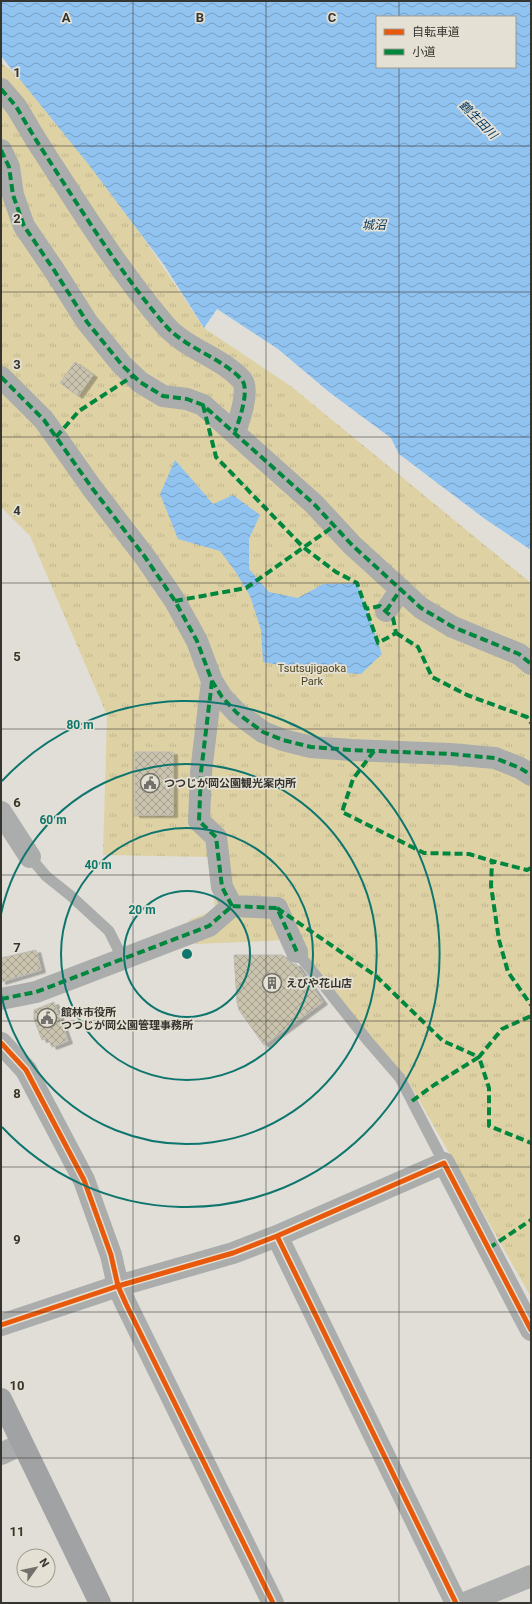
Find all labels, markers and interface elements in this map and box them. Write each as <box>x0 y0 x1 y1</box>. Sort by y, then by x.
text: A <box>62 10 71 25</box>
text: B <box>196 10 204 25</box>
text: C <box>328 10 337 25</box>
legend <box>376 16 516 68</box>
text: 自転車道 <box>412 25 460 39</box>
text: 小道 <box>412 45 436 59</box>
text: 1 <box>13 65 21 80</box>
water label: 鶴生田川 <box>456 98 501 143</box>
text: 2 <box>13 211 21 226</box>
water label: 城沼 <box>362 218 388 232</box>
text: 3 <box>13 357 21 372</box>
text: 4 <box>13 503 21 518</box>
text: 5 <box>13 649 21 664</box>
park label: Tsutsujigaoka Park <box>278 662 346 688</box>
text: 80 m <box>66 718 94 732</box>
public building icon: つつじが岡公園観光案内所 <box>139 772 161 794</box>
place label: つつじが岡公園観光案内所 <box>164 777 296 790</box>
text: 6 <box>13 795 21 810</box>
text: 60 m <box>39 813 67 827</box>
text: 40 m <box>84 858 112 872</box>
text: 20 m <box>128 903 156 917</box>
text: 7 <box>13 940 21 955</box>
centre of rings <box>180 947 194 961</box>
building icon: えびや花山店 <box>261 972 283 994</box>
place label: えびや花山店 <box>286 977 352 990</box>
place label: 館林市役所 つつじが岡公園管理事務所 <box>60 1006 193 1032</box>
public building icon: 館林市役所 つつじが岡公園管理事務所 <box>36 1007 58 1029</box>
text: 8 <box>13 1086 21 1101</box>
text: 9 <box>13 1232 21 1247</box>
text: 10 <box>10 1378 24 1393</box>
text: 11 <box>10 1524 24 1539</box>
north arrow <box>16 1548 56 1588</box>
text: N <box>36 1556 52 1570</box>

